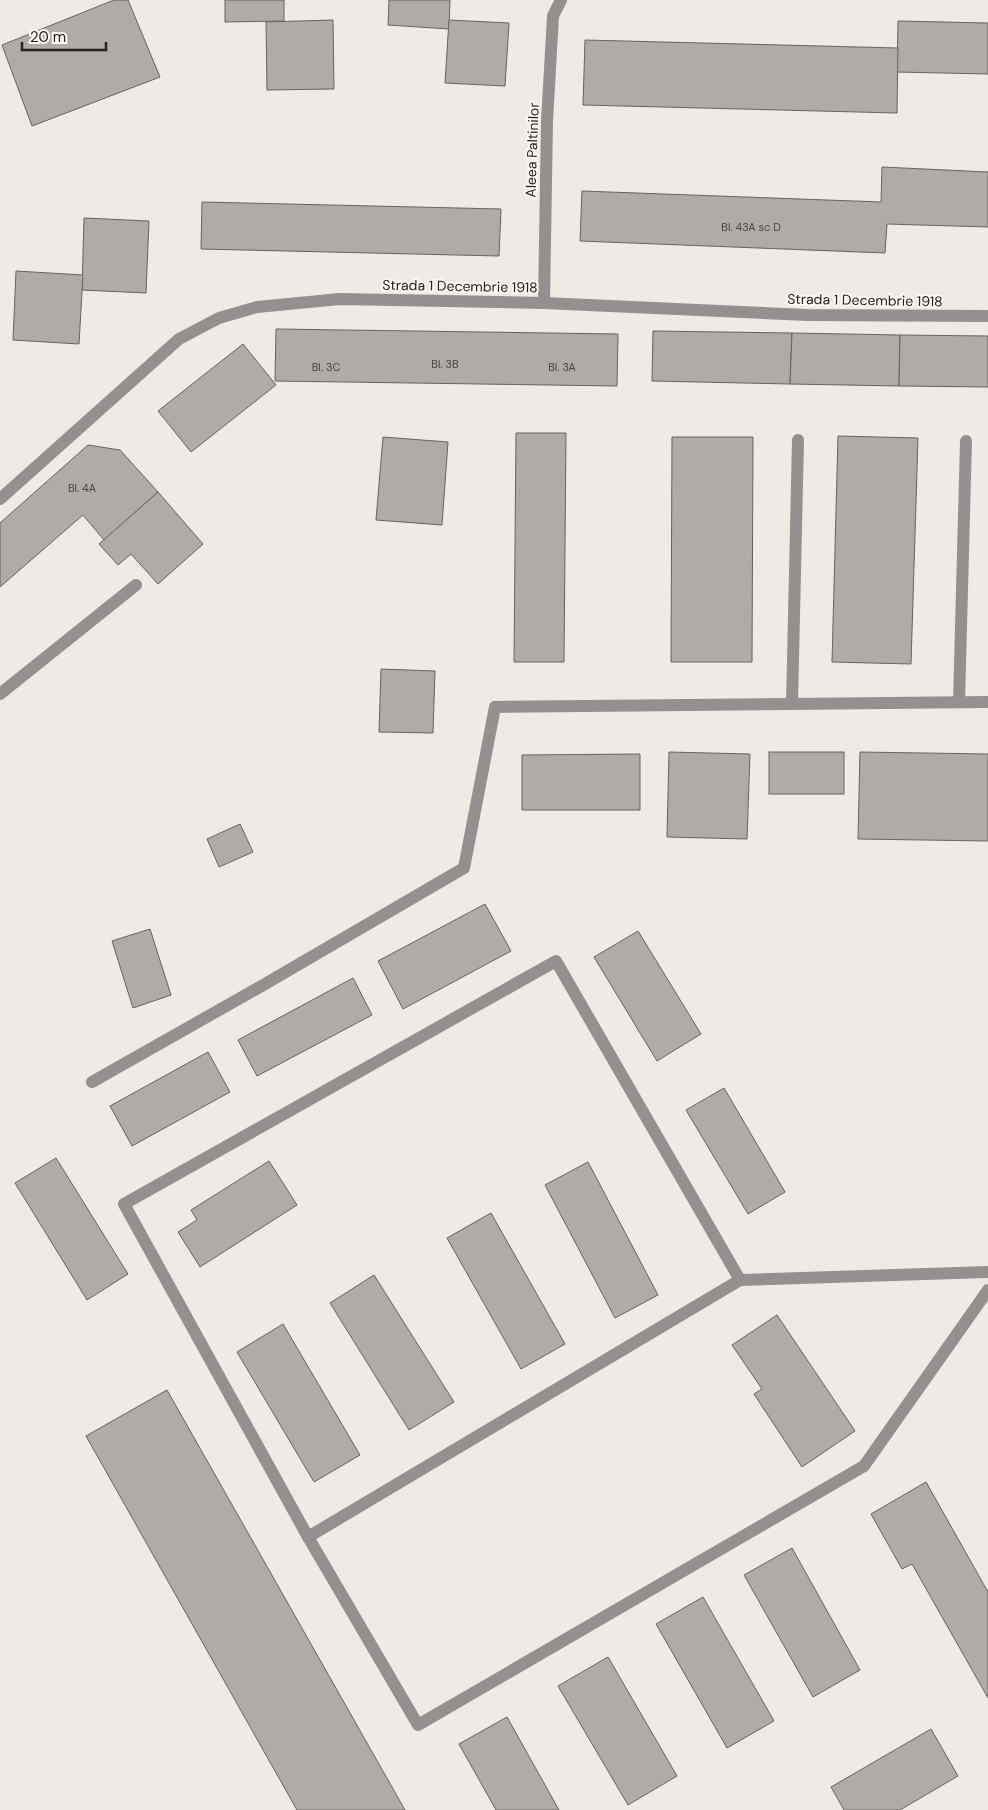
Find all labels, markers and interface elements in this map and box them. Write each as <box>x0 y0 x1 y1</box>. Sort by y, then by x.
scale bar <box>22 20 106 52</box>
text: 20 m <box>30 27 66 47</box>
street label: Aleea Paltinilor <box>521 102 543 198</box>
house number: Bl. 43A sc D <box>721 220 781 234</box>
street label: Strada 1 Decembrie 1918 <box>382 276 538 296</box>
street label: Strada 1 Decembrie 1918 <box>787 290 943 310</box>
house number: Bl. 3B <box>431 357 459 371</box>
house number: Bl. 3C <box>312 360 340 374</box>
house number: Bl. 3A <box>548 360 576 374</box>
house number: Bl. 4A <box>68 481 96 495</box>

